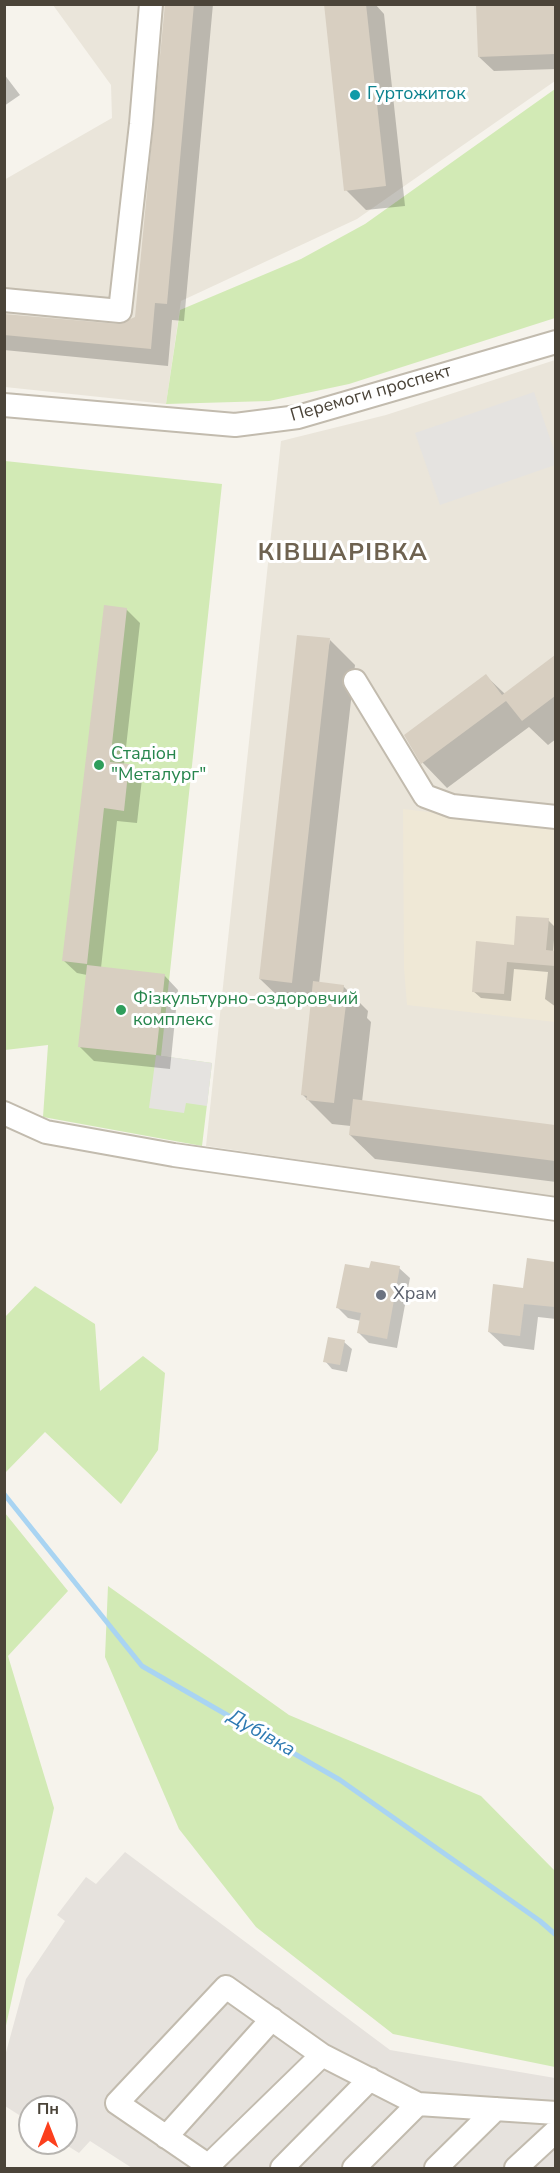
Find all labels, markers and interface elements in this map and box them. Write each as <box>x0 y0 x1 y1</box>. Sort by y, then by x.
place label: Гуртожиток <box>367 84 466 106</box>
marker: Гуртожиток <box>348 88 362 102</box>
street label: Перемоги проспект <box>288 361 454 427</box>
district label: КІВШАРІВКА <box>258 540 428 568</box>
place label: Стадіон "Металург" <box>111 744 206 786</box>
marker: Стадіон "Металург" <box>92 758 106 772</box>
place label: Фізкультурно-оздоровчий комплекс <box>133 989 358 1032</box>
marker: Фізкультурно-оздоровчий комплекс <box>114 1003 128 1017</box>
place label: Храм <box>393 1284 437 1306</box>
marker: Храм <box>374 1288 388 1302</box>
water label: Дубівка <box>223 1705 299 1763</box>
north arrow <box>18 2095 78 2155</box>
text: Пн <box>37 2098 59 2120</box>

